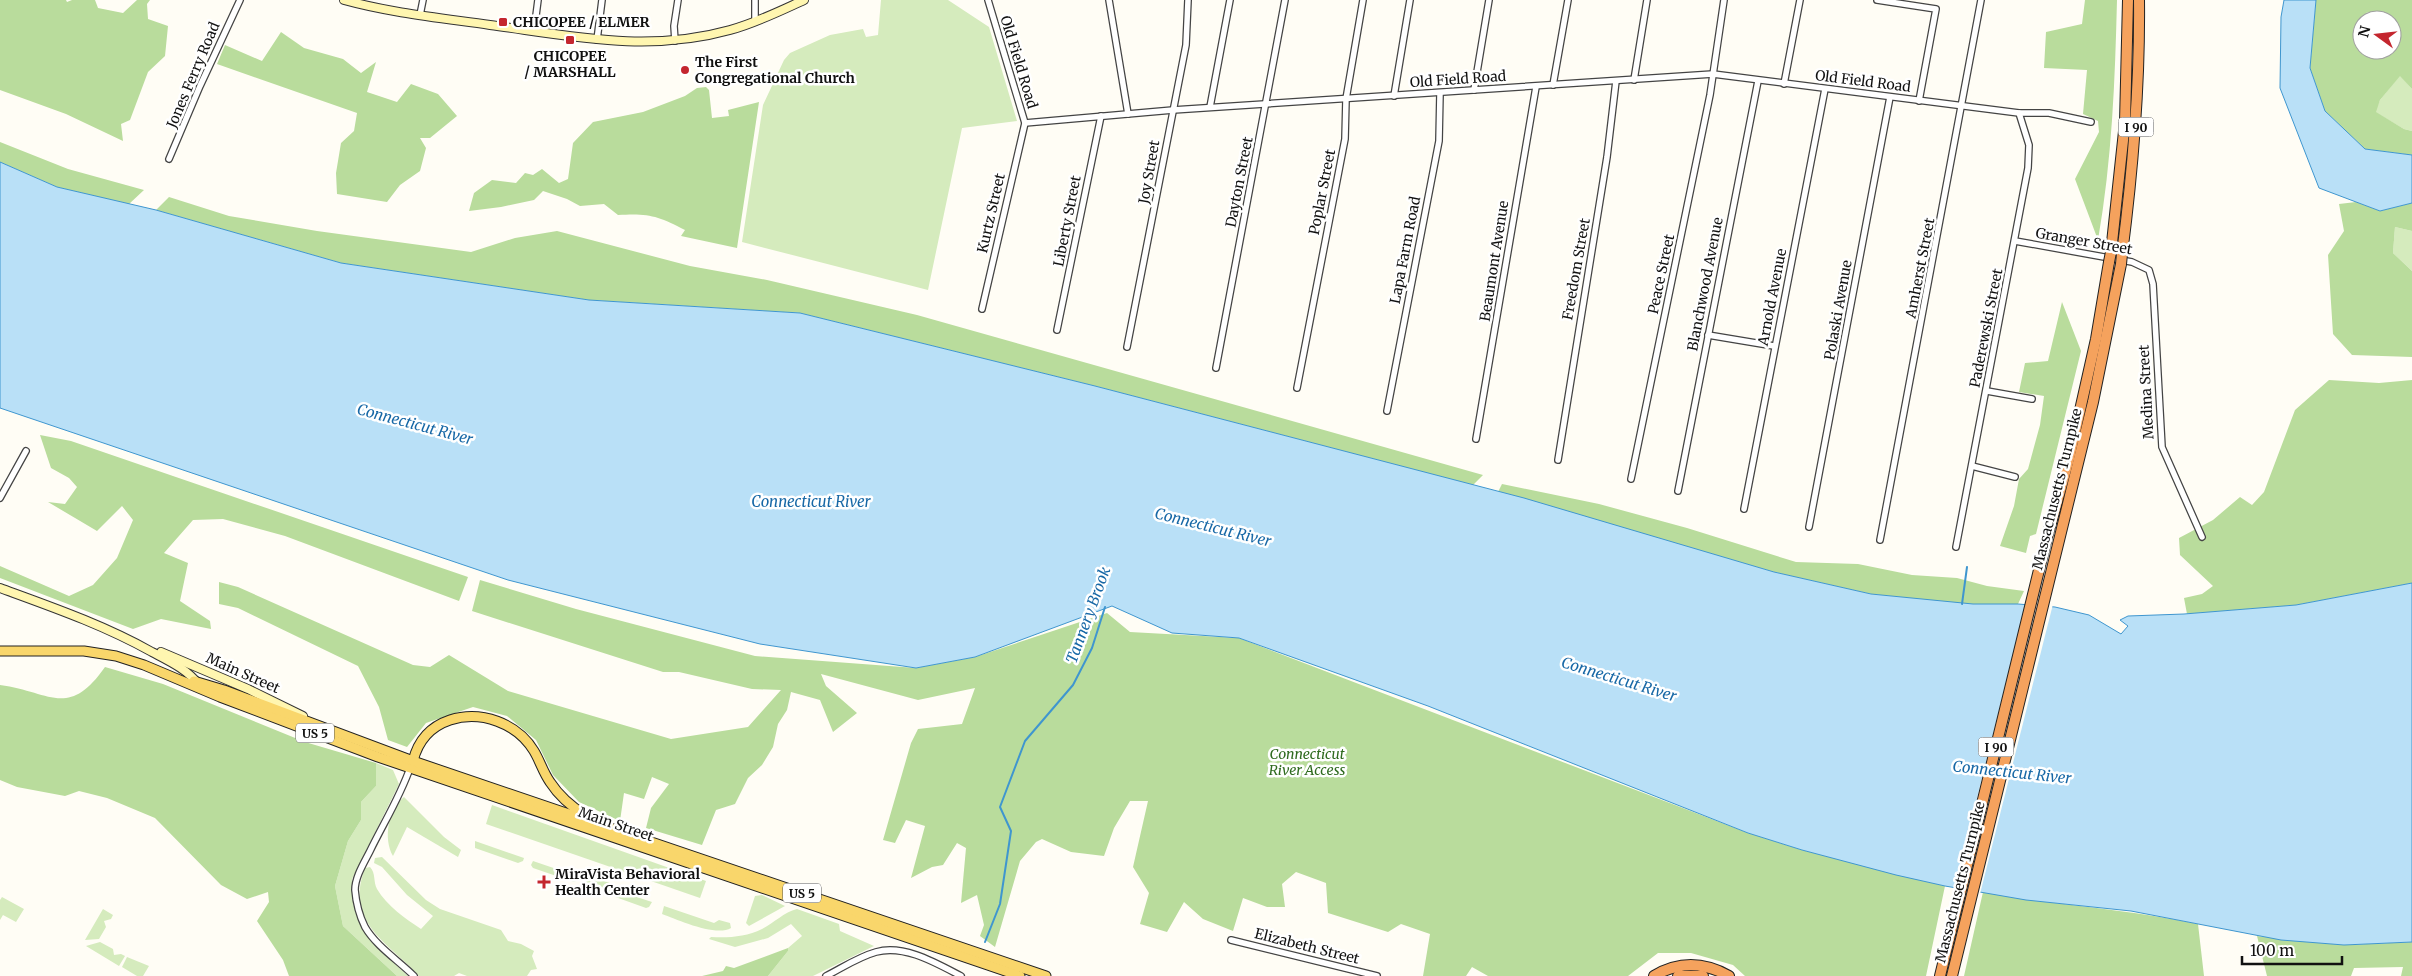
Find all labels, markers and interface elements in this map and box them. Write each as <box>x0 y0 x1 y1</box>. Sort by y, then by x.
north arrow <box>2352 10 2402 60</box>
place label: CHICOPEE / ELMER <box>513 13 651 31</box>
street label: Old Field Road <box>996 13 1042 111</box>
marker: CHICOPEE / ELMER <box>497 16 509 28</box>
street label: Jones Ferry Road <box>162 19 224 132</box>
text: N <box>2354 24 2375 39</box>
marker: CHICOPEE / MARSHALL <box>564 34 576 46</box>
place label: CHICOPEE / MARSHALL <box>524 47 616 81</box>
place label: The First Congregational Church <box>695 53 855 87</box>
marker: The First Congregational Church <box>679 64 691 76</box>
street label: Old Field Road <box>1814 66 1912 96</box>
street label: Old Field Road <box>1409 67 1507 91</box>
road number: I 90 <box>2118 118 2154 136</box>
street label: Dayton Street <box>1221 135 1257 229</box>
street label: Joy Street <box>1134 138 1164 206</box>
street label: Poplar Street <box>1305 147 1339 236</box>
street label: Kurtz Street <box>973 171 1009 255</box>
street label: Liberty Street <box>1049 173 1085 268</box>
street label: Lapa Farm Road <box>1386 194 1424 305</box>
street label: Beaumont Avenue <box>1476 199 1512 323</box>
street label: Freedom Street <box>1558 216 1594 321</box>
street label: Blanchwood Avenue <box>1683 216 1727 352</box>
street label: Amherst Street <box>1901 216 1939 321</box>
street label: Granger Street <box>2034 224 2134 258</box>
street label: Peace Street <box>1644 232 1678 316</box>
street label: Arnold Avenue <box>1754 247 1790 348</box>
street label: Polaski Avenue <box>1820 259 1856 361</box>
street label: Paderewski Street <box>1966 266 2006 389</box>
street label: Medina Street <box>2135 344 2157 440</box>
water label: Connecticut River <box>355 399 476 449</box>
street label: Massachusetts Turnpike <box>2028 406 2086 572</box>
water label: Connecticut River <box>751 492 872 511</box>
water label: Connecticut River <box>1153 503 1274 551</box>
water label: Tannery Brook <box>1062 563 1115 666</box>
street label: Main Street <box>203 649 283 697</box>
water label: Connecticut River <box>1559 652 1680 706</box>
road number: US 5 <box>296 724 334 742</box>
road number: I 90 <box>1978 738 2014 756</box>
park label: Connecticut River Access <box>1269 745 1345 779</box>
water label: Connecticut River <box>1952 756 2073 788</box>
street label: Massachusetts Turnpike <box>1931 799 1989 965</box>
street label: Main Street <box>576 803 657 845</box>
place label: MiraVista Behavioral Health Center <box>555 865 700 899</box>
marker: MiraVista Behavioral Health Center <box>537 875 551 889</box>
road number: US 5 <box>783 884 821 902</box>
street label: Elizabeth Street <box>1253 924 1362 968</box>
scale bar <box>2242 934 2342 966</box>
text: 100 m <box>2250 941 2294 960</box>

